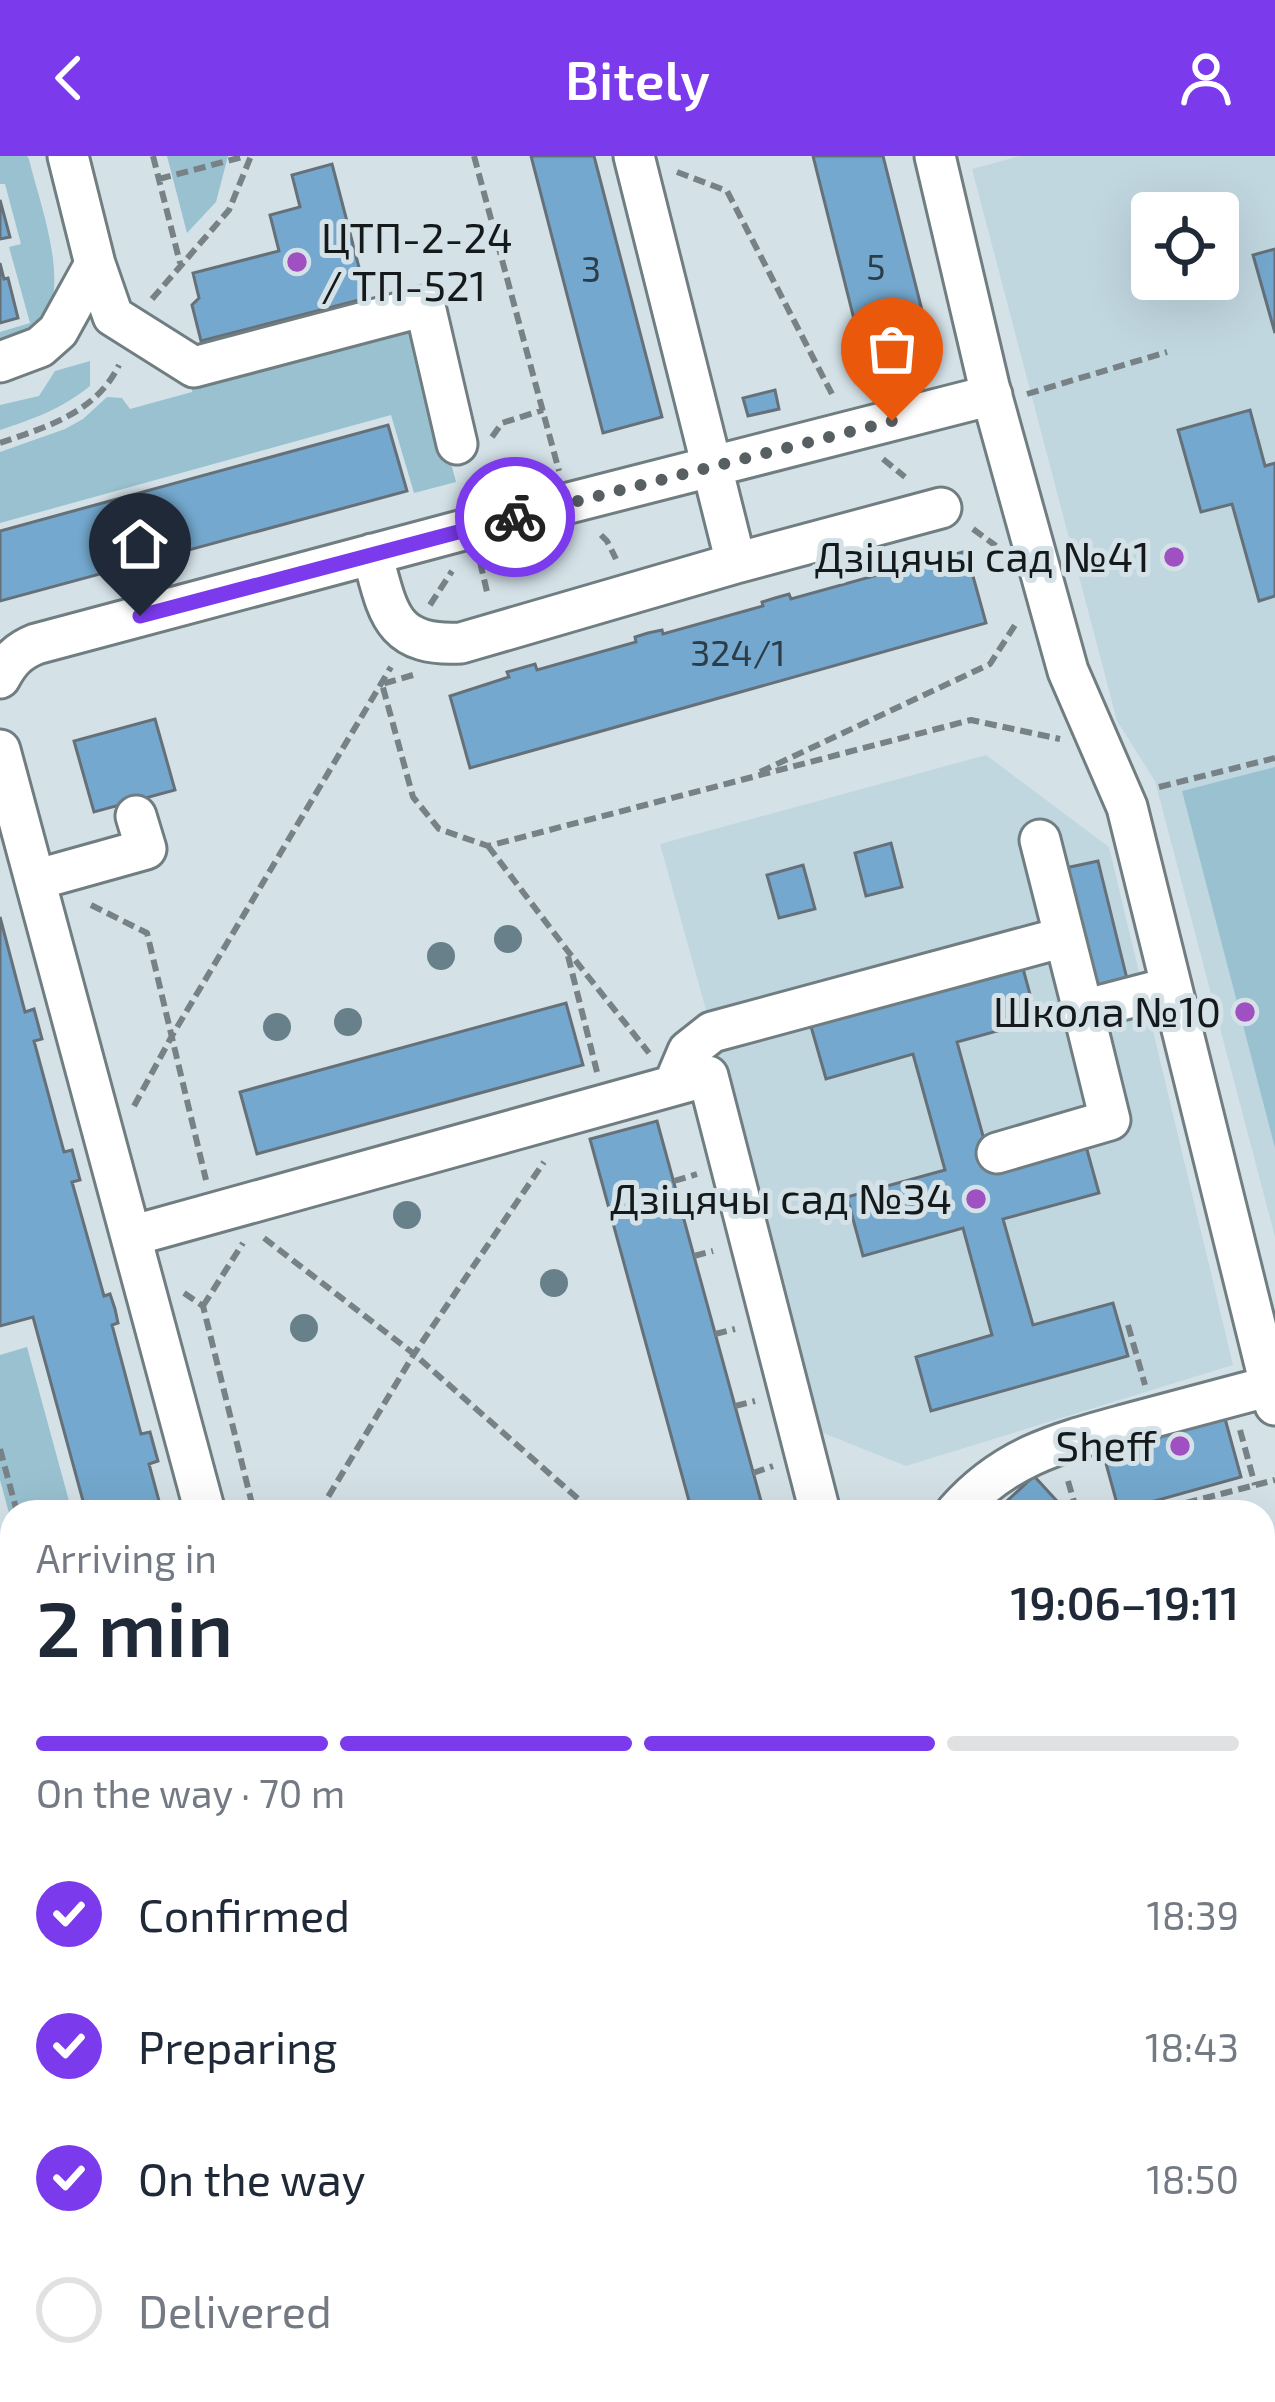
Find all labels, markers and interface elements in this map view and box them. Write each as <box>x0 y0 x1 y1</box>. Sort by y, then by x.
icon: back <box>36 45 102 111</box>
icon: person <box>1173 45 1239 111</box>
text: Bitely <box>565 46 710 111</box>
map controls <box>1131 192 1239 300</box>
button: locate <box>1131 192 1239 300</box>
place label: ЦТП-2-24 / ТП-521 <box>321 211 513 309</box>
house number: 5 <box>866 244 886 287</box>
house number: 3 <box>581 246 601 289</box>
marker: ЦТП-2-24 / ТП-521 <box>284 249 310 275</box>
pin <box>841 298 943 421</box>
icon: bag <box>859 316 925 382</box>
courier <box>455 457 575 577</box>
icon: bike <box>482 484 548 550</box>
pin <box>89 493 191 616</box>
icon: home <box>107 511 173 577</box>
place label: Дзіцячы сад №41 <box>815 530 1150 580</box>
marker: Дзіцячы сад №41 <box>1161 544 1187 570</box>
house number: 324/1 <box>690 630 786 673</box>
place label: Школа №10 <box>993 985 1221 1035</box>
marker: Школа №10 <box>1232 999 1258 1025</box>
place label: Дзіцячы сад №34 <box>610 1172 952 1222</box>
marker: Дзіцячы сад №34 <box>963 1186 989 1212</box>
place label: Sheff <box>1056 1419 1157 1469</box>
marker: Sheff <box>1167 1433 1193 1459</box>
text: Arriving in <box>36 1534 217 1581</box>
text: 19:06–19:11 <box>1011 1575 1239 1629</box>
text: 2 min <box>36 1579 233 1673</box>
text: On the way · 70 m <box>36 1769 345 1816</box>
icon: check <box>36 1881 102 1947</box>
text: Confirmed <box>138 1887 350 1941</box>
text: 18:39 <box>1147 1891 1239 1938</box>
icon: check <box>36 2013 102 2079</box>
text: Preparing <box>138 2019 337 2073</box>
text: 18:43 <box>1145 2023 1239 2070</box>
icon: check <box>36 2145 102 2211</box>
text: On the way <box>138 2151 365 2205</box>
text: 18:50 <box>1146 2155 1239 2202</box>
text: Delivered <box>138 2283 332 2337</box>

